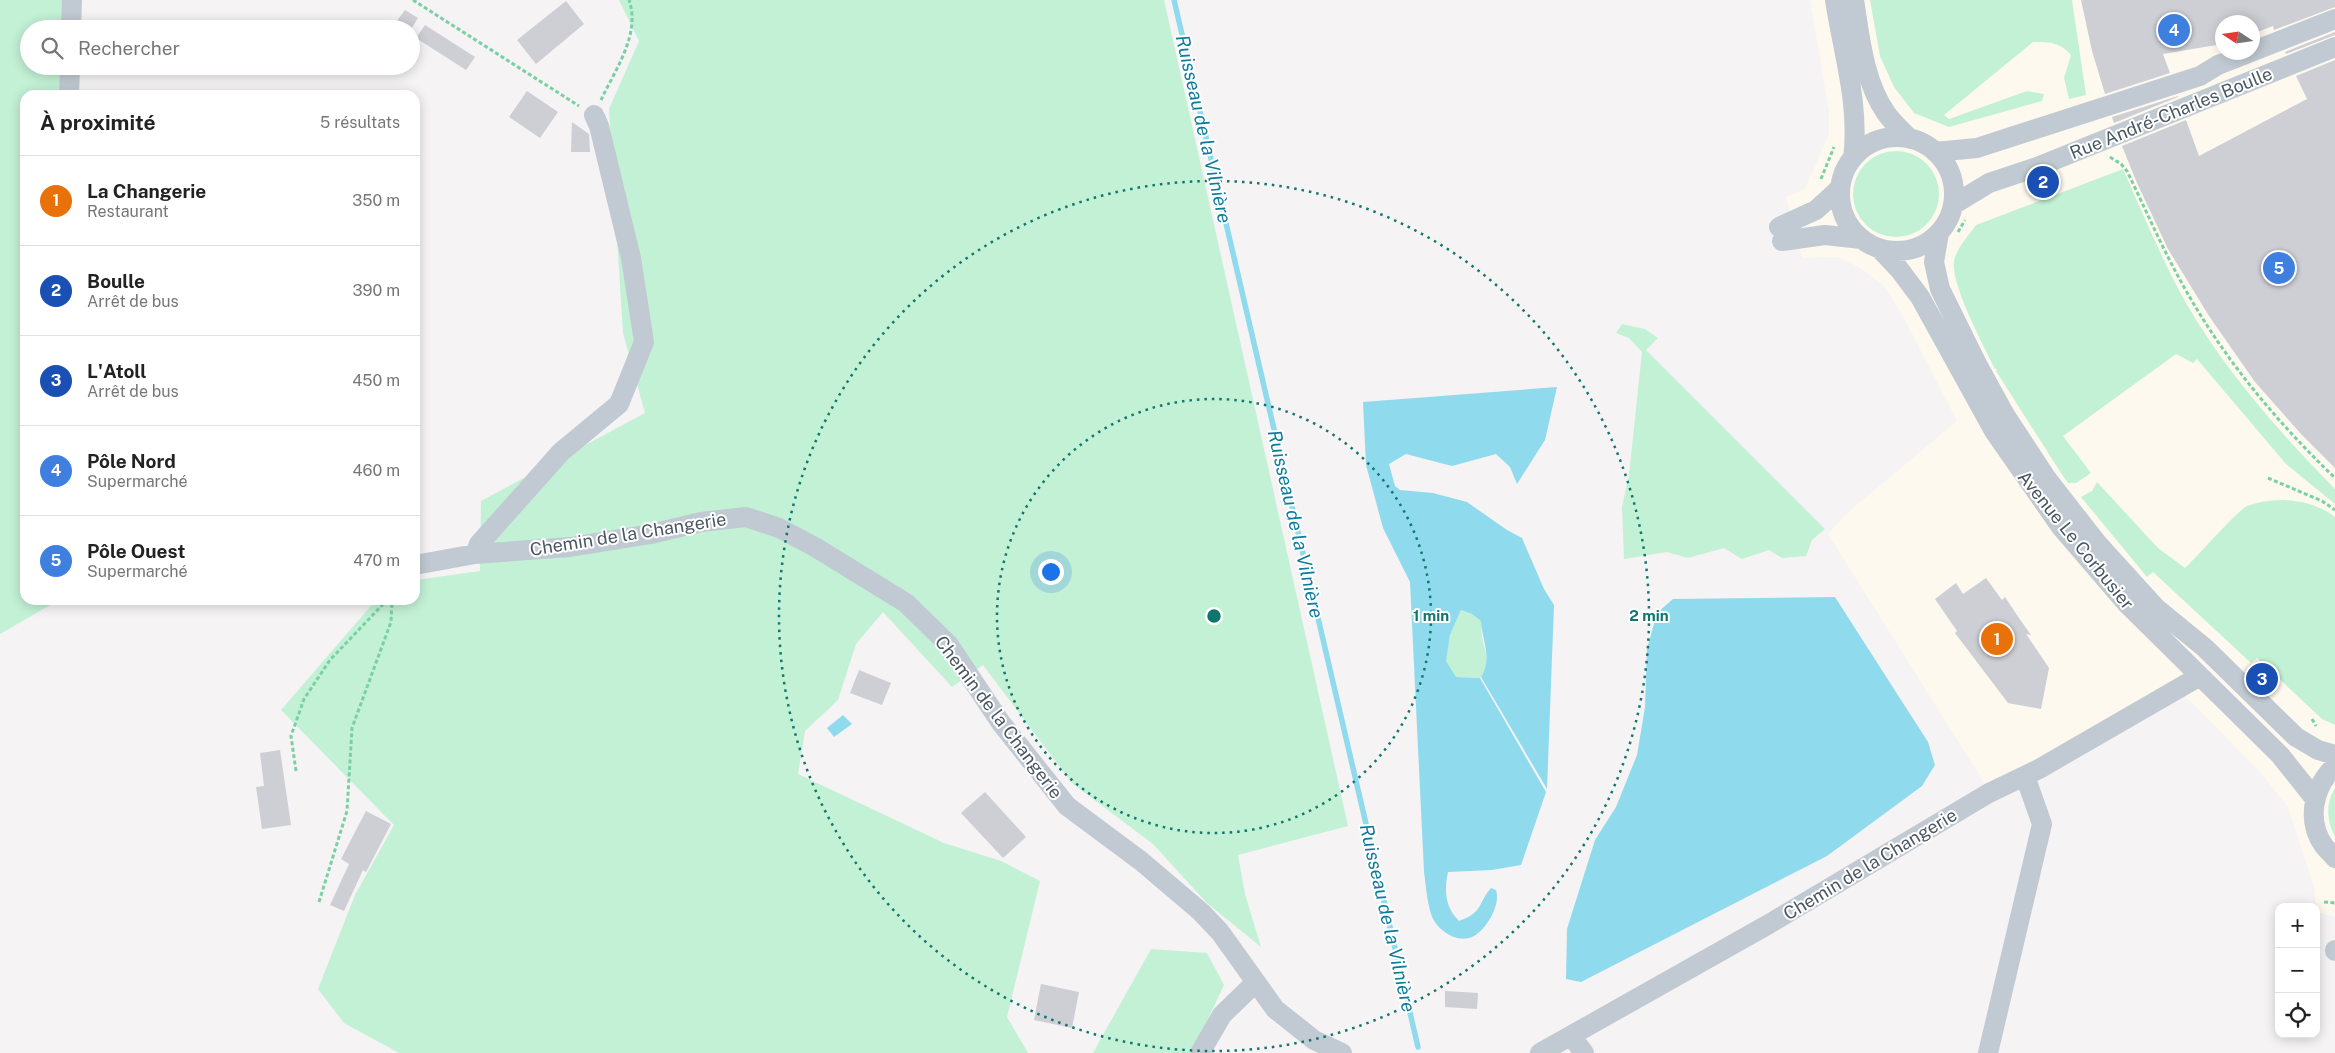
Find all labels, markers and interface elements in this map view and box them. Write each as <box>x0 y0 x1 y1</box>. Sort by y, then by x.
pin: 4 <box>2158 11 2190 49</box>
north arrow <box>2215 15 2260 60</box>
search box <box>20 20 420 75</box>
water label: Ruisseau de la Vilnière <box>1172 33 1236 225</box>
icon: search <box>38 34 66 62</box>
text: Rechercher <box>78 37 180 59</box>
street label: Rue André-Charles Boulle <box>2067 63 2275 163</box>
text: À proximité <box>40 110 156 135</box>
text: 5 résultats <box>320 113 400 132</box>
pin: 2 <box>2027 163 2059 201</box>
text: La Changerie <box>87 180 206 202</box>
text: 1 <box>53 191 59 210</box>
text: 350 m <box>352 191 400 210</box>
text: Restaurant <box>87 202 169 221</box>
pin: 5 <box>2263 249 2295 287</box>
text: Boulle <box>87 270 145 292</box>
text: 2 <box>51 281 61 300</box>
text: 390 m <box>353 281 400 300</box>
text: Arrêt de bus <box>87 292 179 311</box>
text: L'Atoll <box>87 360 147 382</box>
text: 3 <box>51 371 61 390</box>
text: 450 m <box>352 371 400 390</box>
text: Arrêt de bus <box>87 382 179 401</box>
water label: Ruisseau de la Vilnière <box>1264 428 1328 620</box>
text: Pôle Nord <box>87 450 176 472</box>
text: 4 <box>51 461 61 480</box>
text: 460 m <box>353 461 400 480</box>
street label: Avenue Le Corbusier <box>2014 467 2138 613</box>
text: Supermarché <box>87 472 188 491</box>
street label: Chemin de la Changerie <box>528 508 728 560</box>
text: Pôle Ouest <box>87 540 185 562</box>
text: 5 <box>51 551 61 570</box>
text: 470 m <box>353 551 400 570</box>
your location <box>1038 559 1064 585</box>
text: Supermarché <box>87 562 188 581</box>
centre of rings <box>1205 607 1223 625</box>
text: 1 min <box>1413 607 1449 624</box>
text: 2 min <box>1629 607 1669 624</box>
pin: 1 <box>1981 620 2013 658</box>
street label: Chemin de la Changerie <box>931 631 1067 803</box>
pin: 3 <box>2246 660 2278 698</box>
street label: Chemin de la Changerie <box>1780 804 1960 924</box>
water label: Ruisseau de la Vilnière <box>1356 822 1420 1014</box>
map controls <box>2275 903 2320 1038</box>
button: + <box>2275 903 2320 948</box>
button: − <box>2275 948 2320 993</box>
button: locate <box>2275 993 2320 1038</box>

